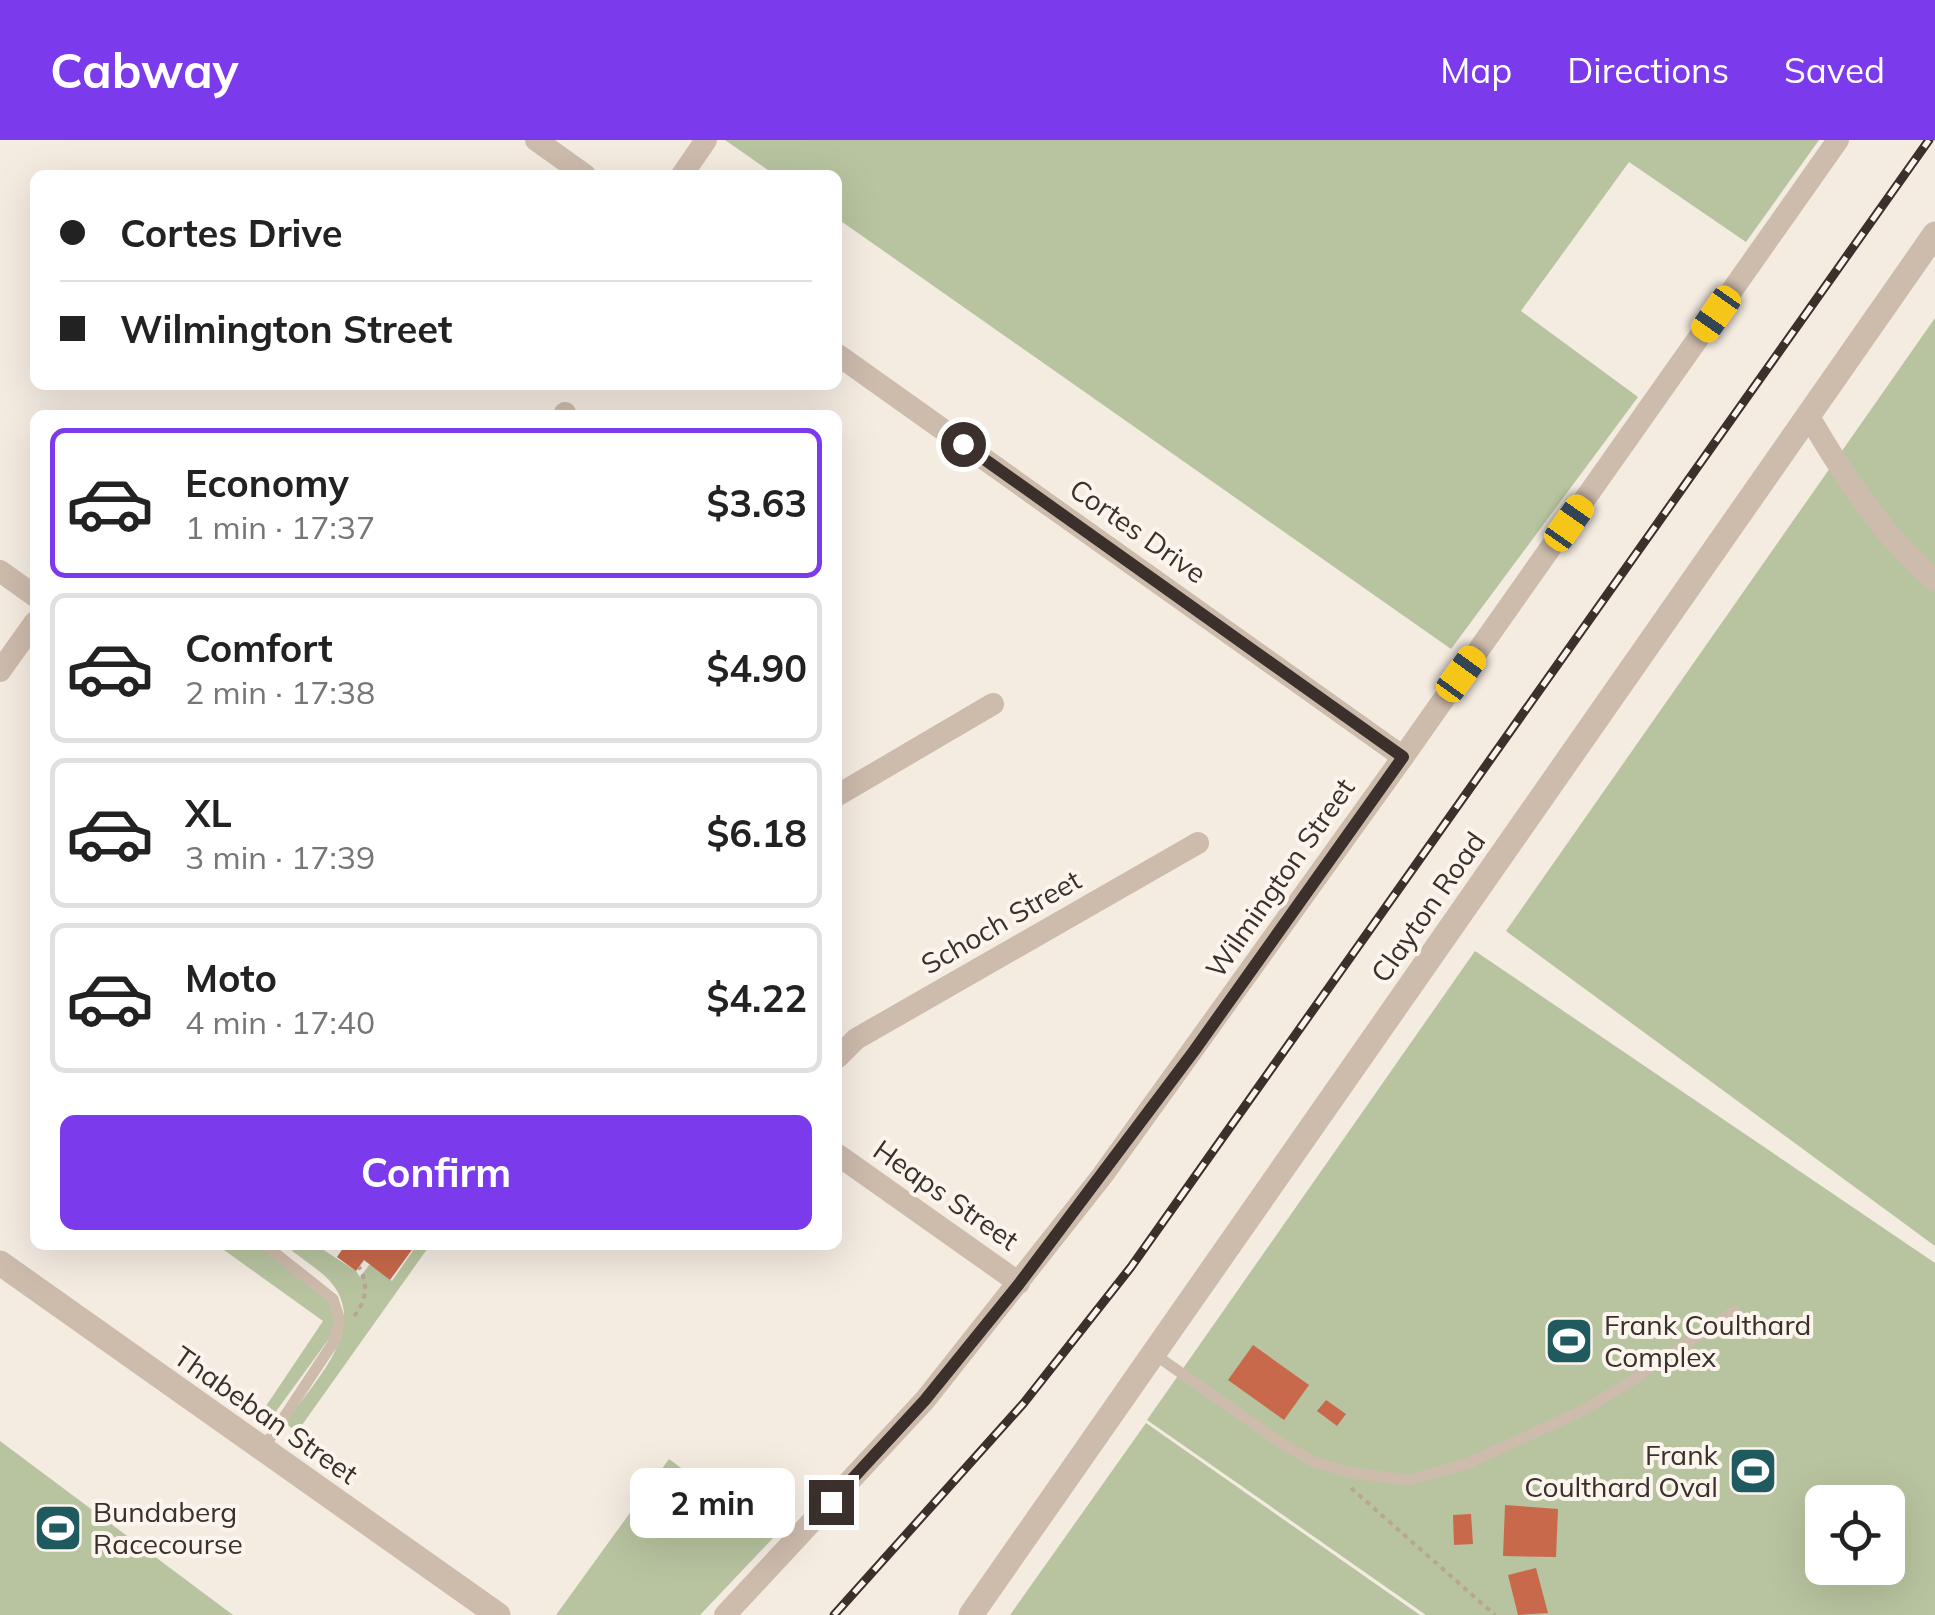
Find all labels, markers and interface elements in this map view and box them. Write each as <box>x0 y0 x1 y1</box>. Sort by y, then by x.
text: Cabway <box>50 40 239 100</box>
text: Map <box>1440 48 1512 92</box>
text: Directions <box>1567 48 1729 92</box>
text: Saved <box>1784 48 1885 92</box>
text: Cortes Drive <box>120 209 343 257</box>
car <box>1687 281 1745 347</box>
text: Wilmington Street <box>120 305 452 353</box>
route start <box>941 422 986 467</box>
icon: car <box>65 458 155 548</box>
text: Economy <box>185 459 349 507</box>
street label: Cortes Drive <box>1063 471 1213 590</box>
text: $3.63 <box>706 479 807 527</box>
car <box>1540 490 1598 556</box>
text: 1 min · 17:37 <box>185 507 375 547</box>
icon: car <box>65 623 155 713</box>
text: Comfort <box>185 624 333 672</box>
car <box>1431 641 1491 707</box>
text: $4.90 <box>706 644 807 692</box>
text: 2 min · 17:38 <box>185 672 375 712</box>
street label: Wilmington Street <box>1198 771 1362 984</box>
icon: car <box>65 788 155 878</box>
text: XL <box>185 789 232 837</box>
text: $6.18 <box>706 809 807 857</box>
street label: Clayton Road <box>1363 825 1492 989</box>
text: 3 min · 17:39 <box>185 837 375 877</box>
street label: Schoch Street <box>915 862 1087 981</box>
icon: car <box>65 953 155 1043</box>
text: Moto <box>185 954 277 1002</box>
text: $4.22 <box>706 974 807 1022</box>
text: 4 min · 17:40 <box>185 1002 375 1042</box>
button: Confirm <box>60 1115 812 1230</box>
street label: Heaps Street <box>867 1132 1026 1257</box>
place label: Frank Coulthard Complex <box>1604 1307 1811 1374</box>
sports icon: Frank Coulthard Complex <box>1543 1315 1595 1367</box>
street label: Thabeban Street <box>167 1338 365 1491</box>
place label: Frank Coulthard Oval <box>1524 1437 1719 1504</box>
sports icon: Frank Coulthard Oval <box>1727 1445 1779 1497</box>
callout: 2 min <box>631 1467 796 1537</box>
route end <box>809 1480 854 1525</box>
text: 2 min <box>670 1483 755 1523</box>
map controls <box>1805 1485 1905 1585</box>
button: locate <box>1805 1485 1905 1585</box>
place label: Bundaberg Racecourse <box>93 1494 243 1561</box>
sports icon: Bundaberg Racecourse <box>32 1502 84 1554</box>

